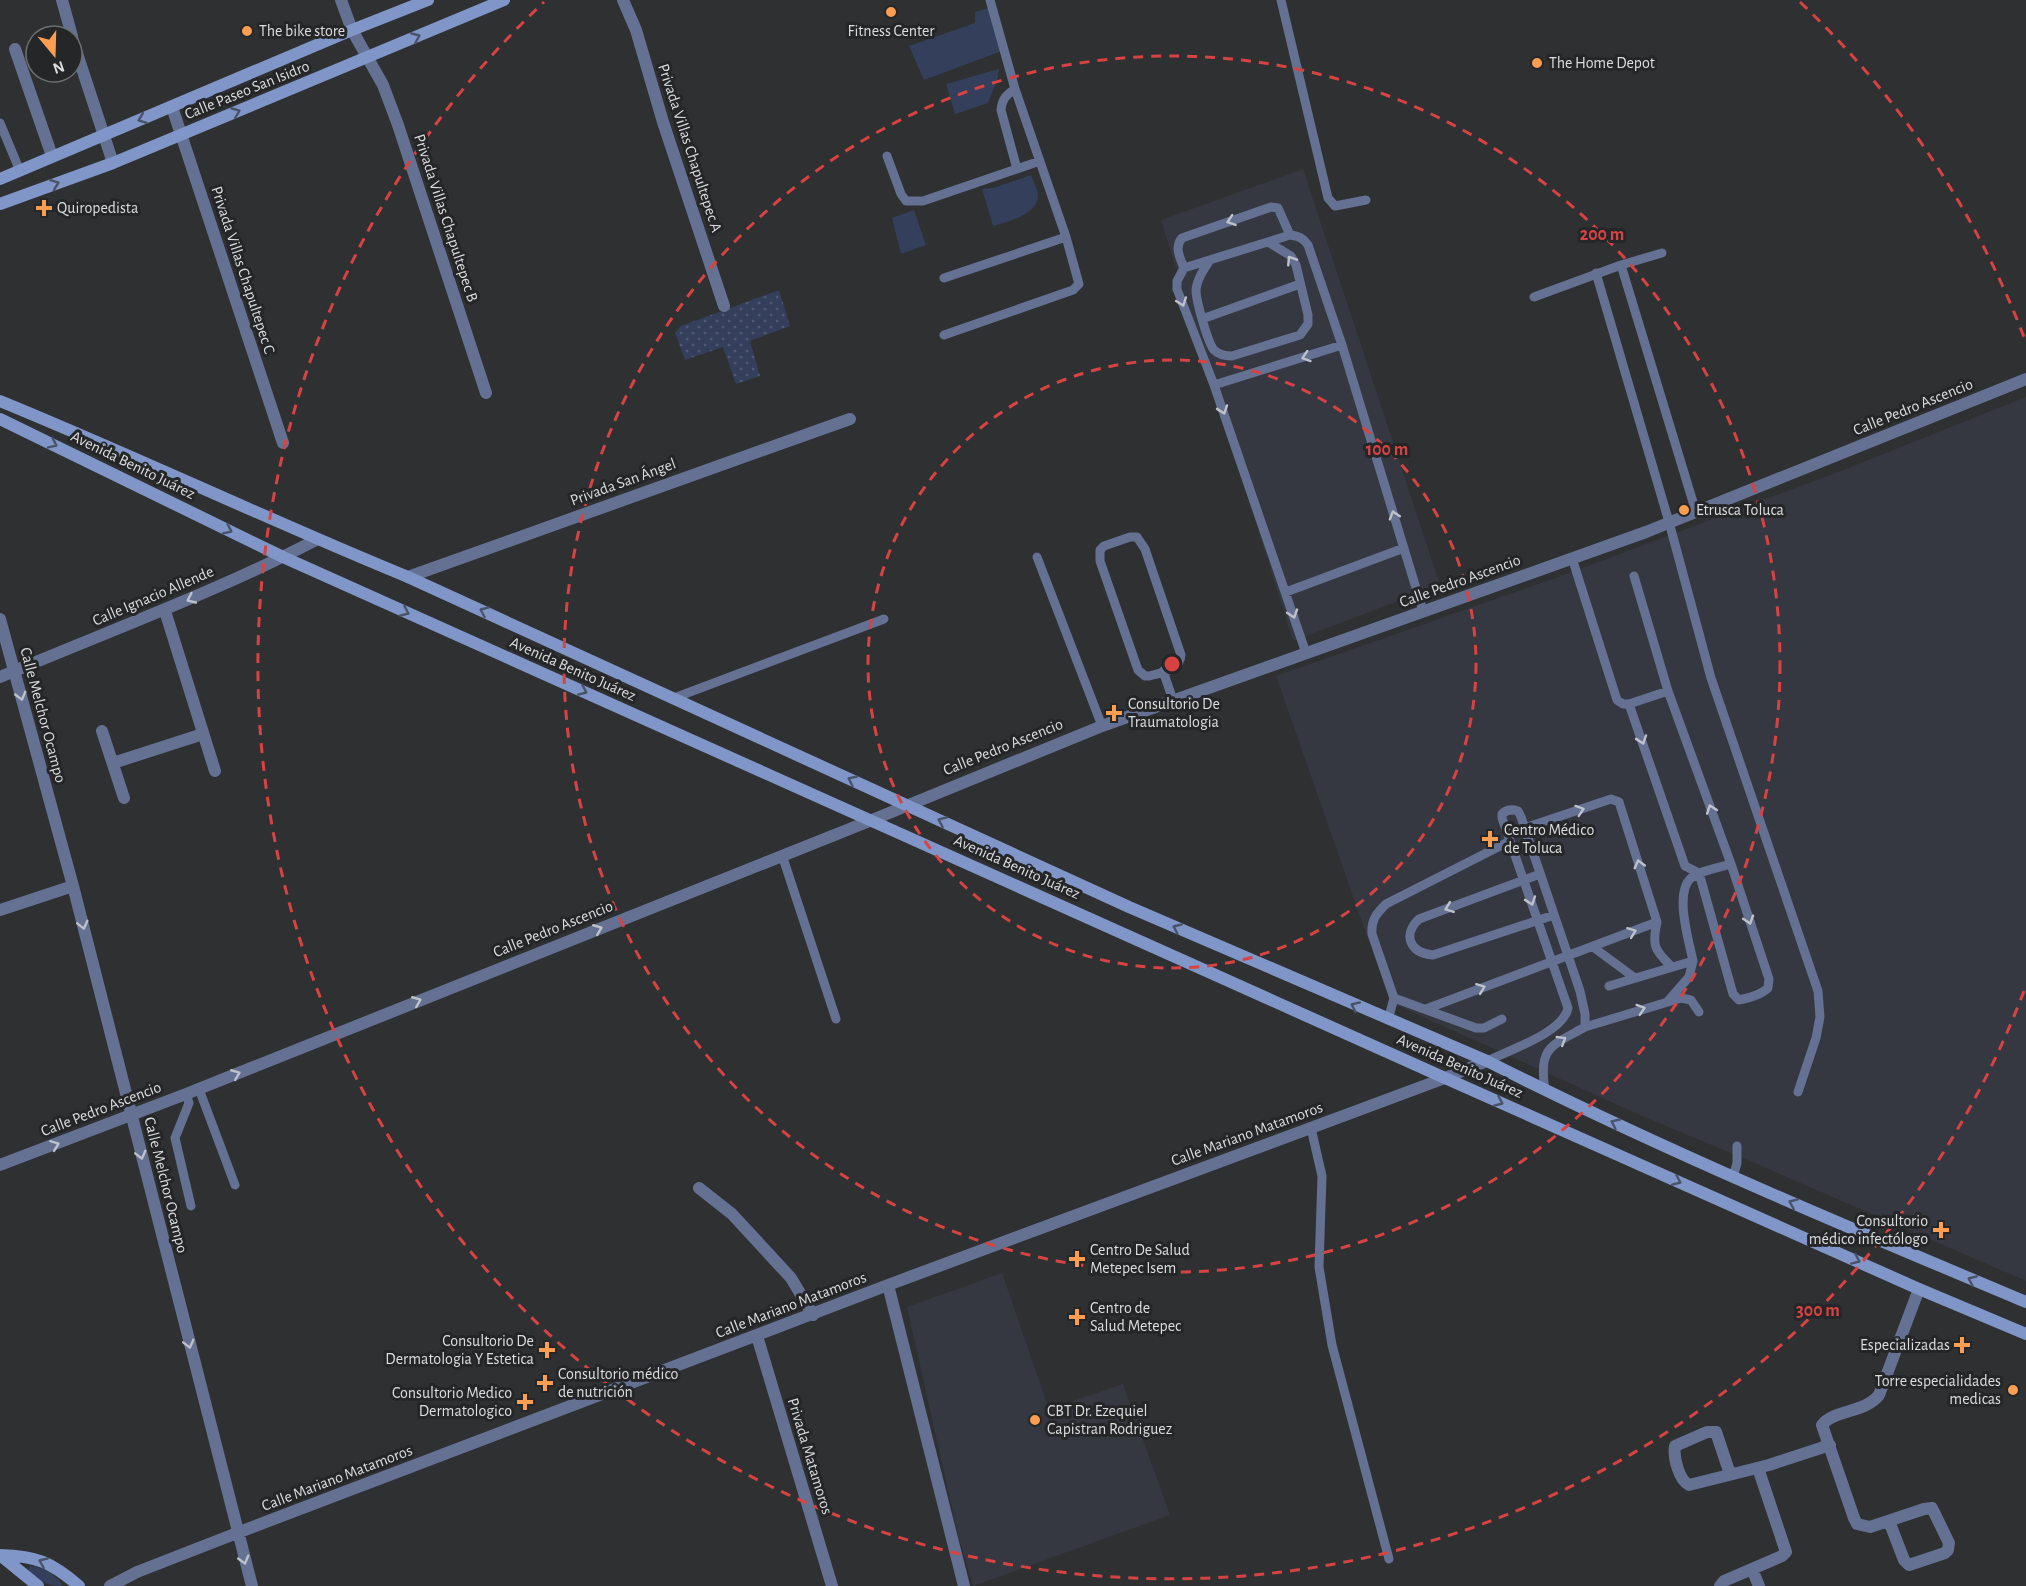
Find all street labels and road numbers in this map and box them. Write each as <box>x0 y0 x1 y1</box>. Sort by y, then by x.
street label: Calle Paseo San Isidro <box>182 58 312 122</box>
street label: Privada Villas Chapultepec A <box>655 62 725 234</box>
street label: Privada Villas Chapultepec B <box>411 132 481 304</box>
street label: Privada Villas Chapultepec C <box>208 184 278 356</box>
street label: Calle Pedro Ascencio <box>1851 376 1975 438</box>
street label: Avenida Benito Juárez <box>68 428 198 502</box>
street label: Privada San Ángel <box>567 454 678 509</box>
street label: Calle Pedro Ascencio <box>1397 552 1523 610</box>
street label: Calle Ignacio Allende <box>90 563 216 629</box>
street label: Avenida Benito Juárez <box>508 634 639 704</box>
street label: Calle Melchor Ocampo <box>17 646 69 785</box>
street label: Calle Pedro Ascencio <box>941 716 1065 778</box>
street label: Avenida Benito Juárez <box>952 832 1083 902</box>
street label: Calle Pedro Ascencio <box>491 898 615 960</box>
street label: Avenida Benito Juárez <box>1395 1031 1526 1101</box>
street label: Calle Pedro Ascencio <box>39 1079 163 1139</box>
street label: Calle Mariano Matamoros <box>1169 1099 1325 1169</box>
street label: Calle Melchor Ocampo <box>141 1115 191 1255</box>
street label: Calle Mariano Matamoros <box>713 1269 869 1341</box>
street label: Privada Matamoros <box>785 1396 835 1516</box>
street label: Calle Mariano Matamoros <box>259 1442 415 1514</box>

